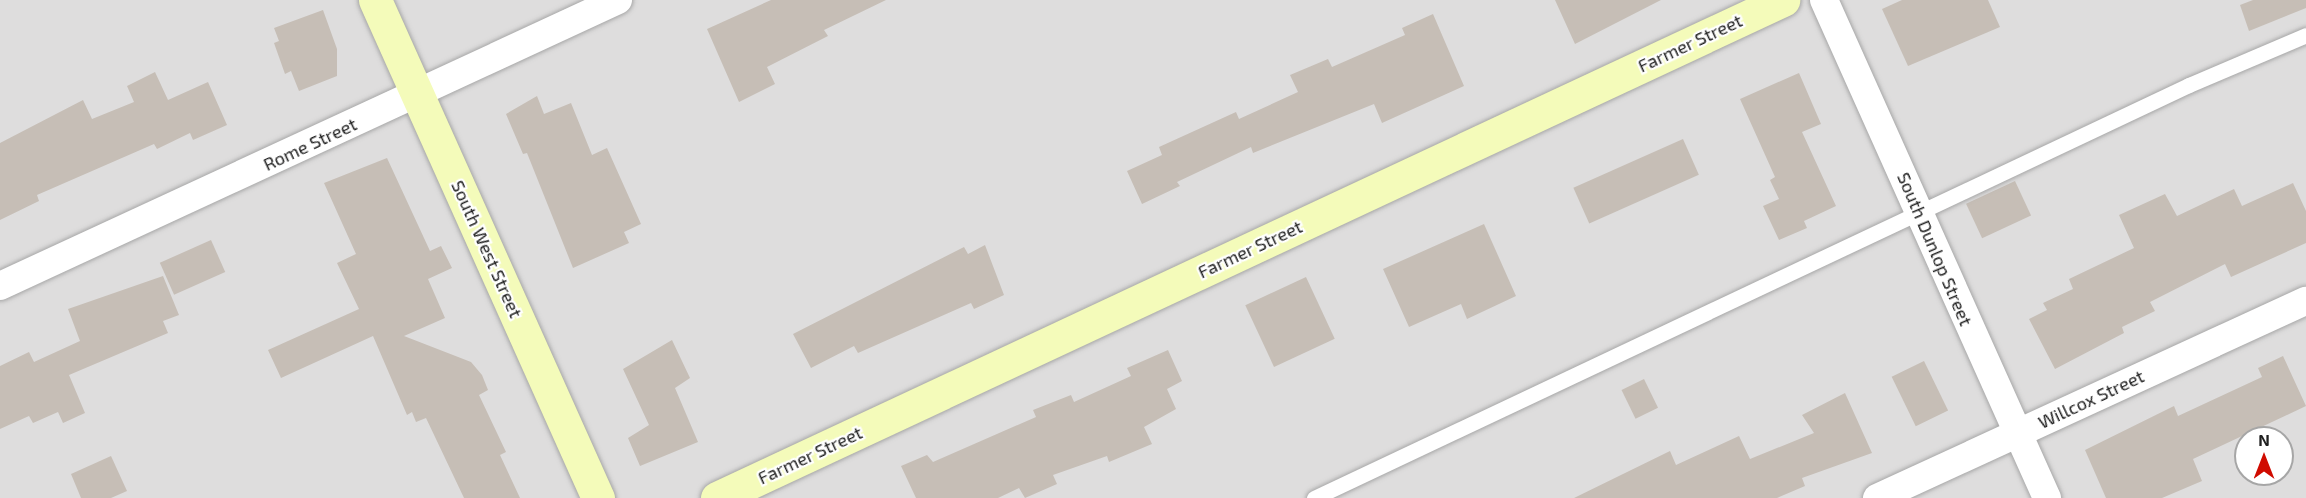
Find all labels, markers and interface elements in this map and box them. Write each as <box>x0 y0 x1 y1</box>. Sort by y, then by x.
street label: Farmer Street <box>1634 9 1746 77</box>
street label: Rome Street <box>260 113 360 175</box>
street label: South Dunlop Street <box>1893 169 1977 329</box>
street label: South West Street <box>447 177 527 321</box>
street label: Farmer Street <box>1194 215 1306 283</box>
street label: Willcox Street <box>2035 365 2147 433</box>
street label: Farmer Street <box>754 421 866 489</box>
north arrow <box>2234 426 2294 486</box>
text: N <box>2258 430 2270 449</box>

